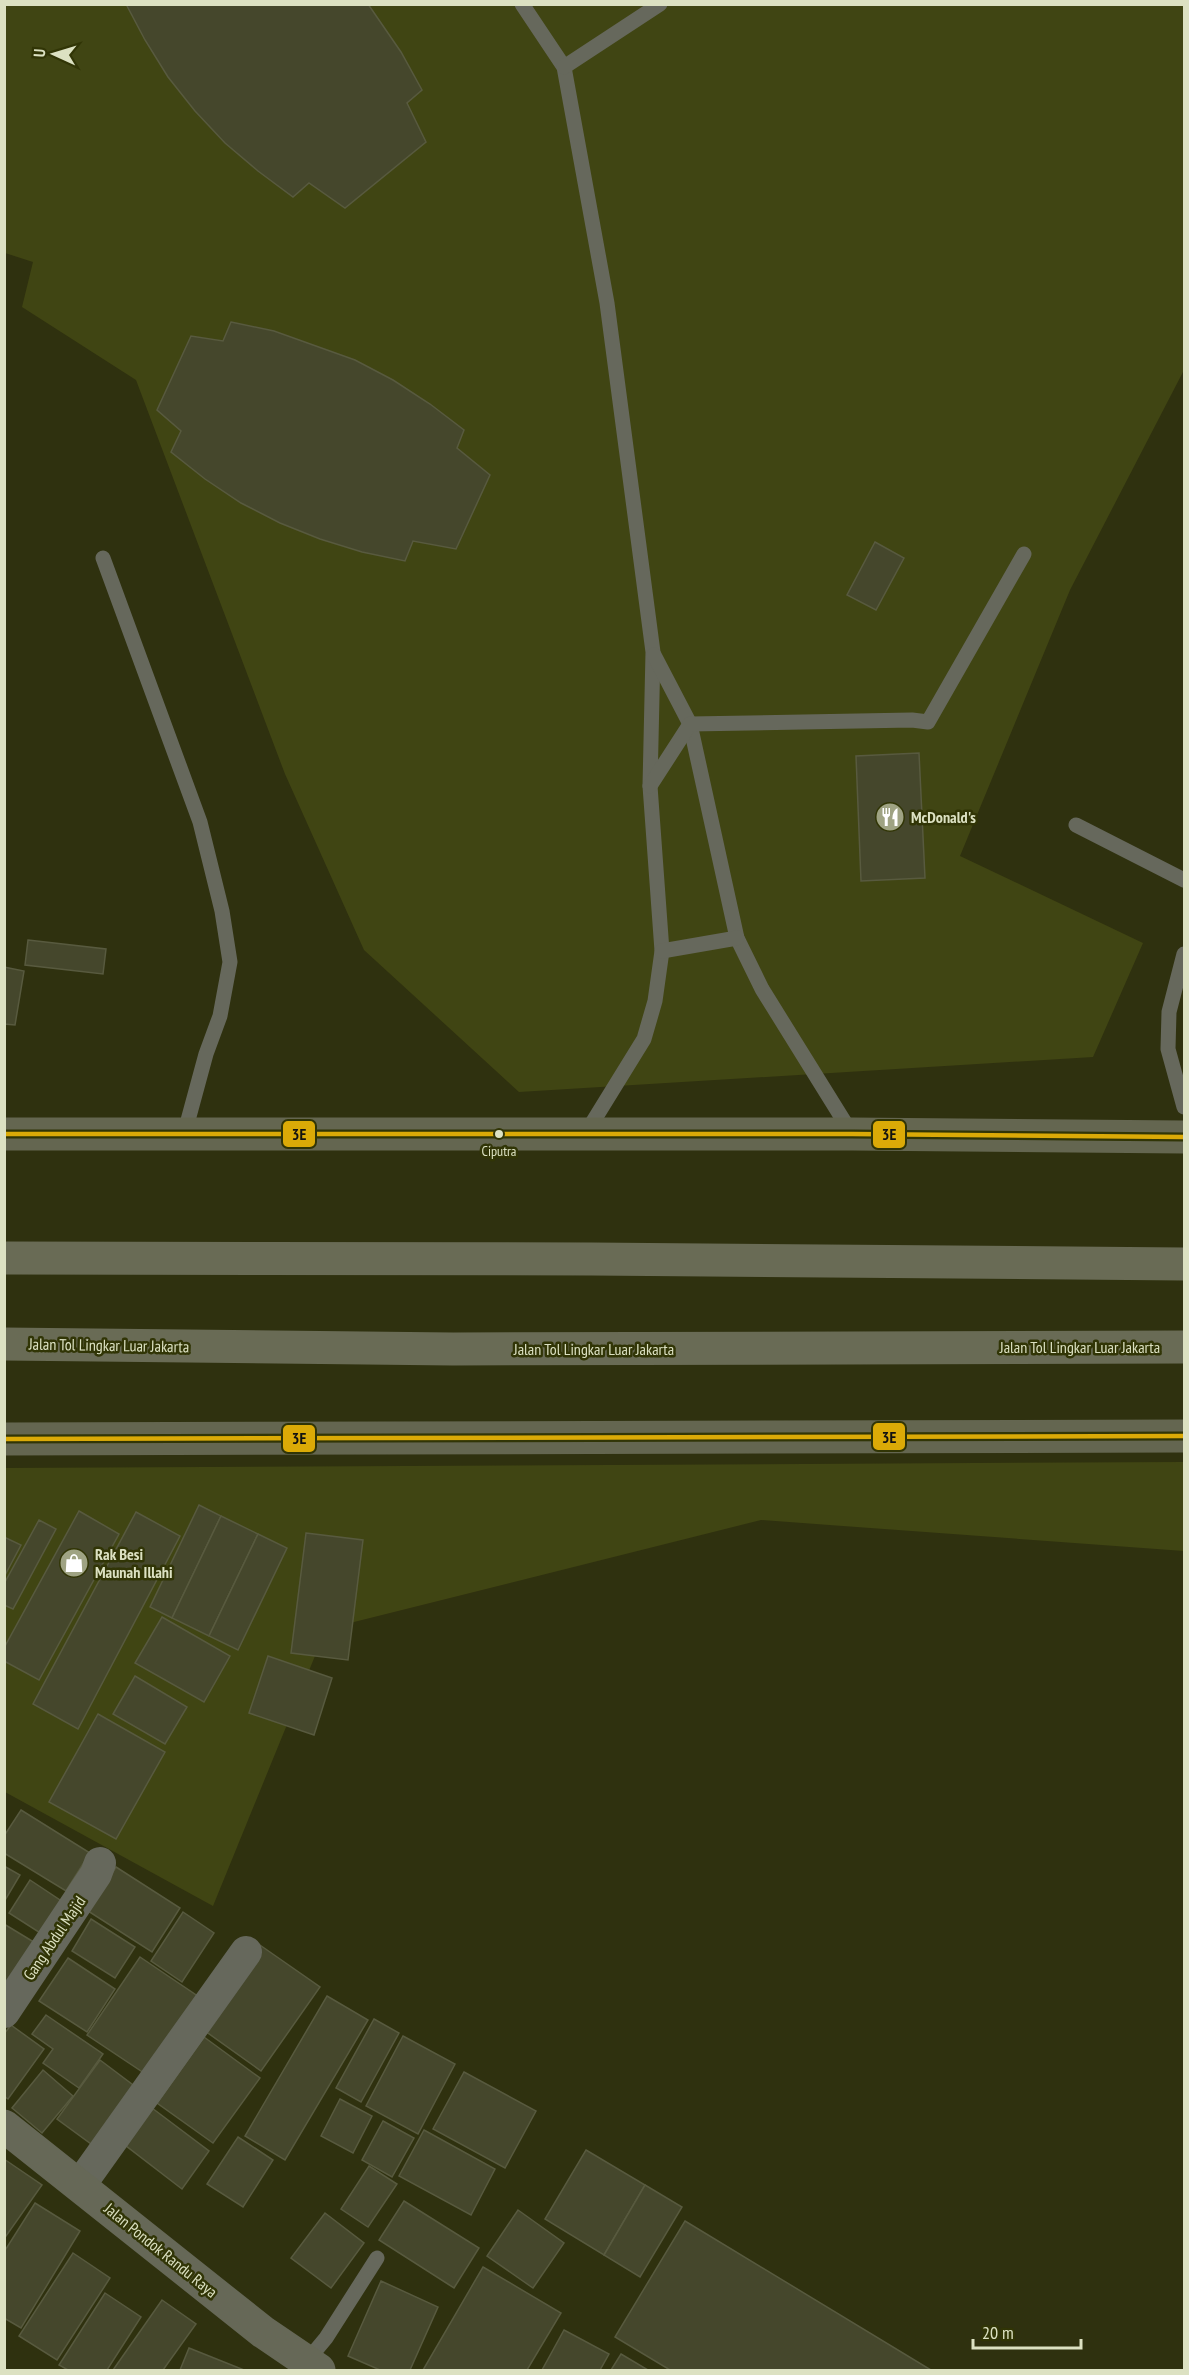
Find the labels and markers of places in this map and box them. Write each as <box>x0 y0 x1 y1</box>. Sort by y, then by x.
restaurant icon: McDonald's <box>874 801 906 833</box>
place label: McDonald's <box>911 807 976 827</box>
marker: Ciputra <box>493 1128 505 1140</box>
place label: Ciputra <box>482 1142 516 1160</box>
place label: Rak Besi Maunah Illahi <box>95 1544 173 1582</box>
shop icon: Rak Besi Maunah Illahi <box>58 1547 90 1579</box>

